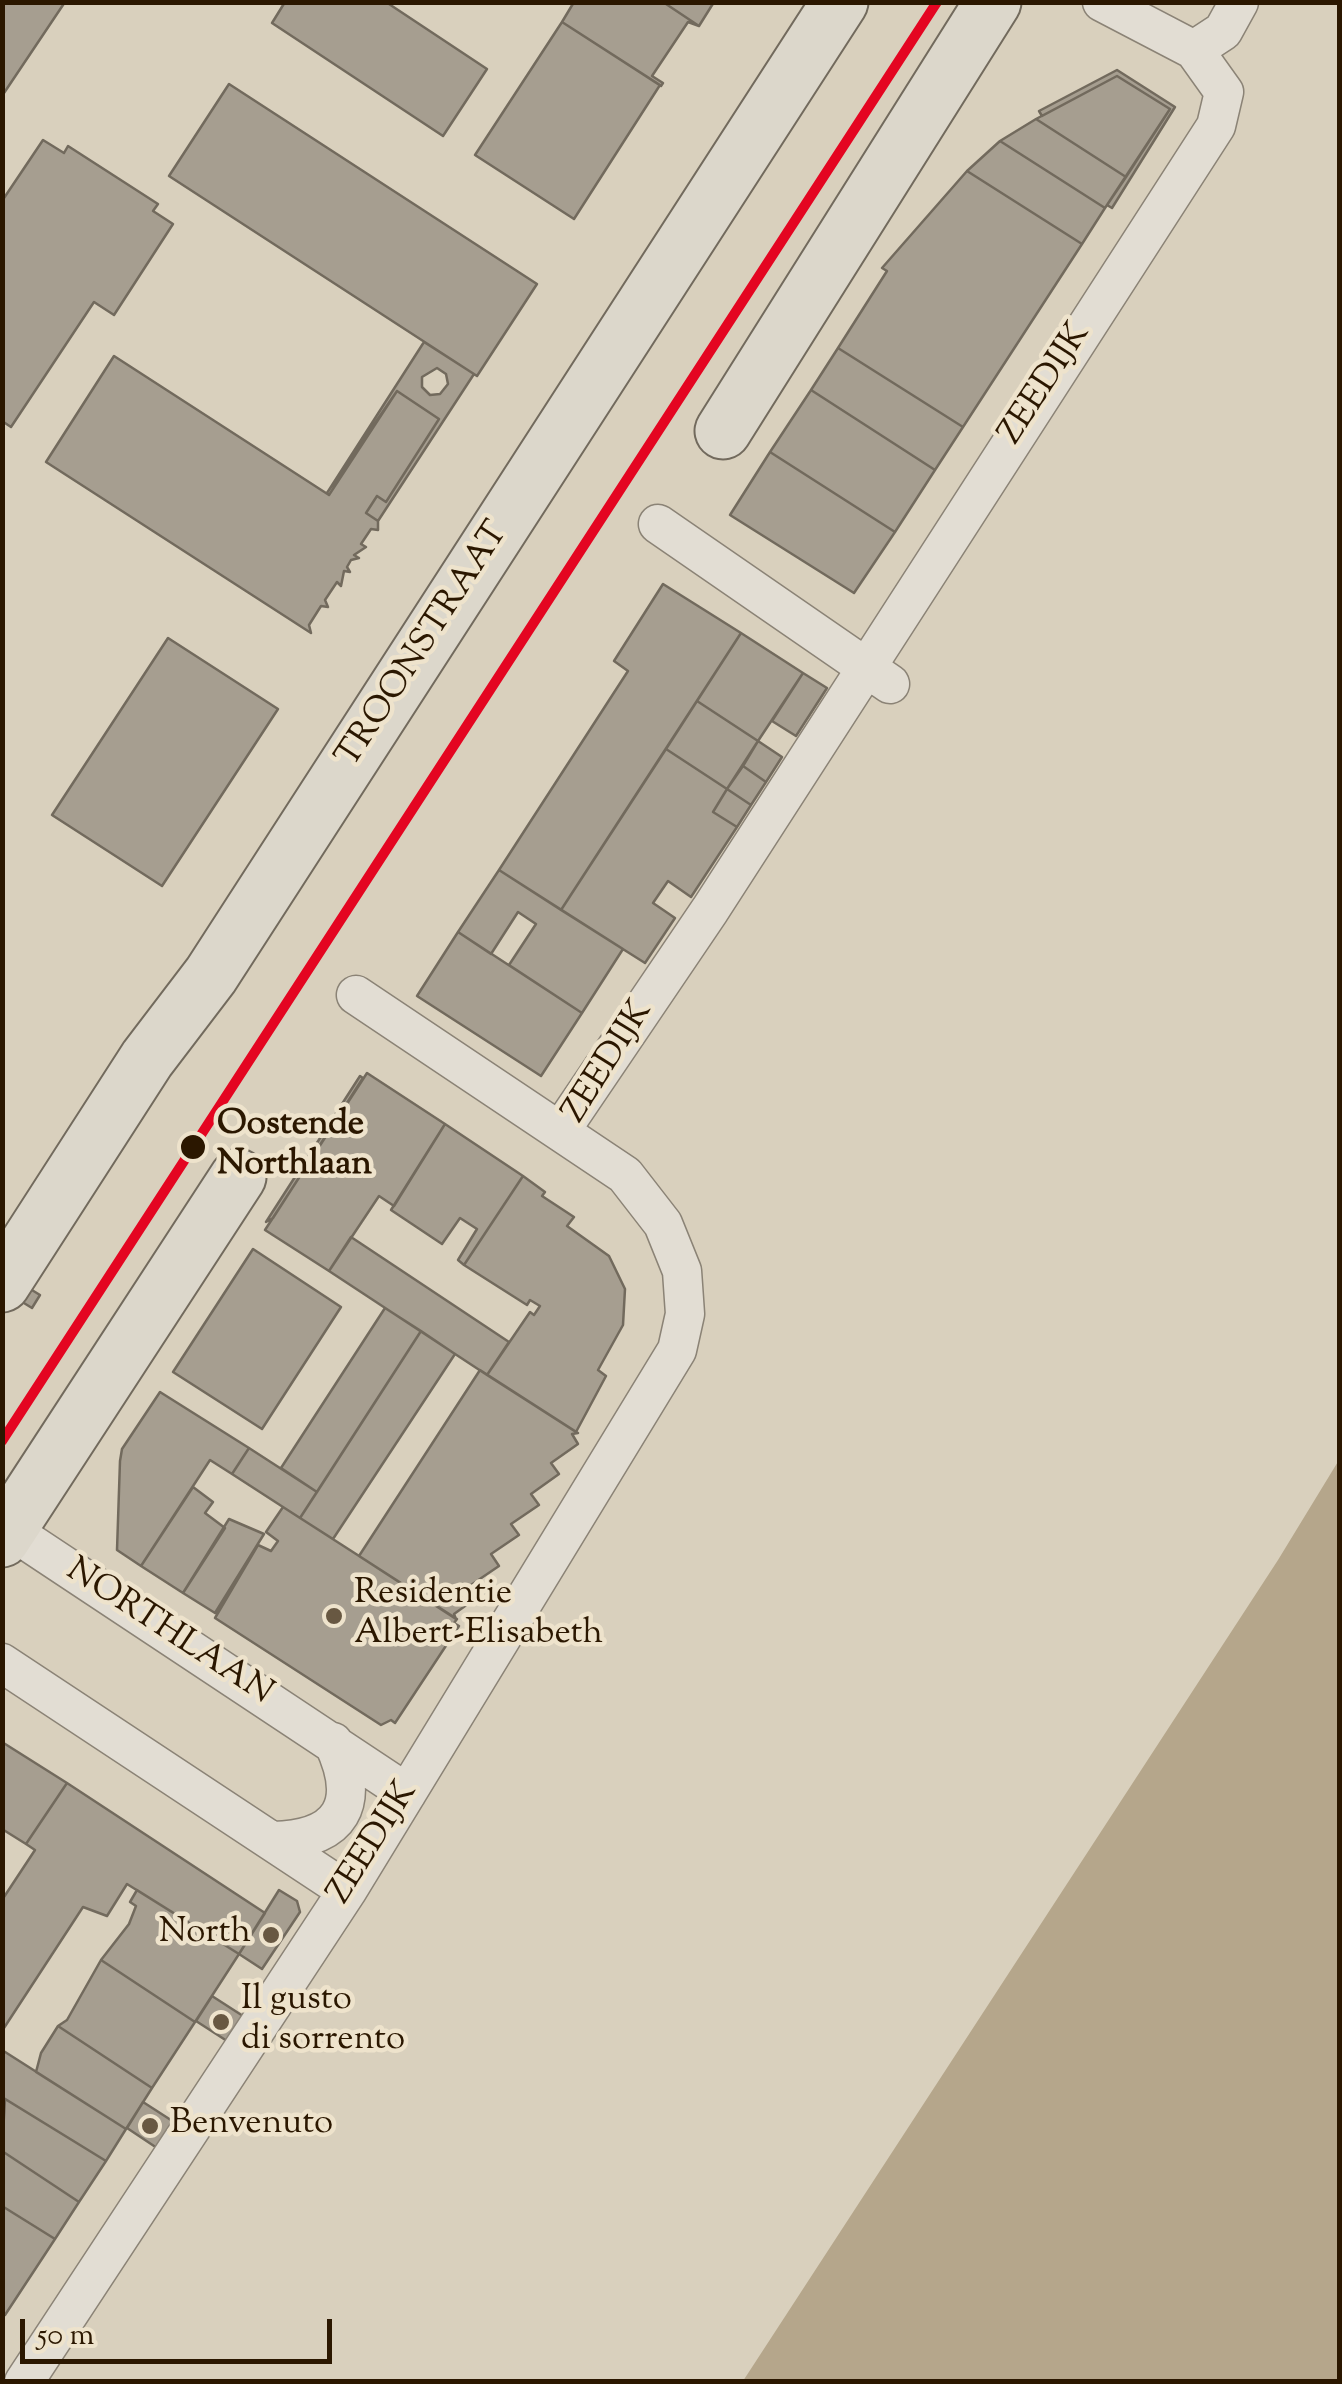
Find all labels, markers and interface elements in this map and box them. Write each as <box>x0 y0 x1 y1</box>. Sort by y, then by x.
street label: ZEEDIJK <box>992 316 1102 454</box>
street label: TROONSTRAAT <box>330 515 520 777</box>
street label: ZEEDIJK <box>556 994 664 1132</box>
place label: Oostende Northlaan <box>217 1106 372 1188</box>
marker: Oostende Northlaan <box>178 1132 208 1162</box>
street label: NORTHLAAN <box>57 1552 279 1716</box>
place label: Residentie Albert-Elisabeth <box>354 1575 603 1657</box>
marker: Residentie Albert-Elisabeth <box>323 1605 345 1627</box>
street label: ZEEDIJK <box>321 1775 429 1913</box>
place label: North <box>159 1914 251 1956</box>
marker: North <box>260 1924 282 1946</box>
place label: Il gusto di sorrento <box>241 1981 405 2063</box>
marker: Il gusto di sorrento <box>210 2011 232 2033</box>
place label: Benvenuto <box>170 2105 333 2147</box>
marker: Benvenuto <box>139 2115 161 2137</box>
scale bar <box>25 2299 338 2361</box>
text: 50 m <box>37 2315 94 2358</box>

